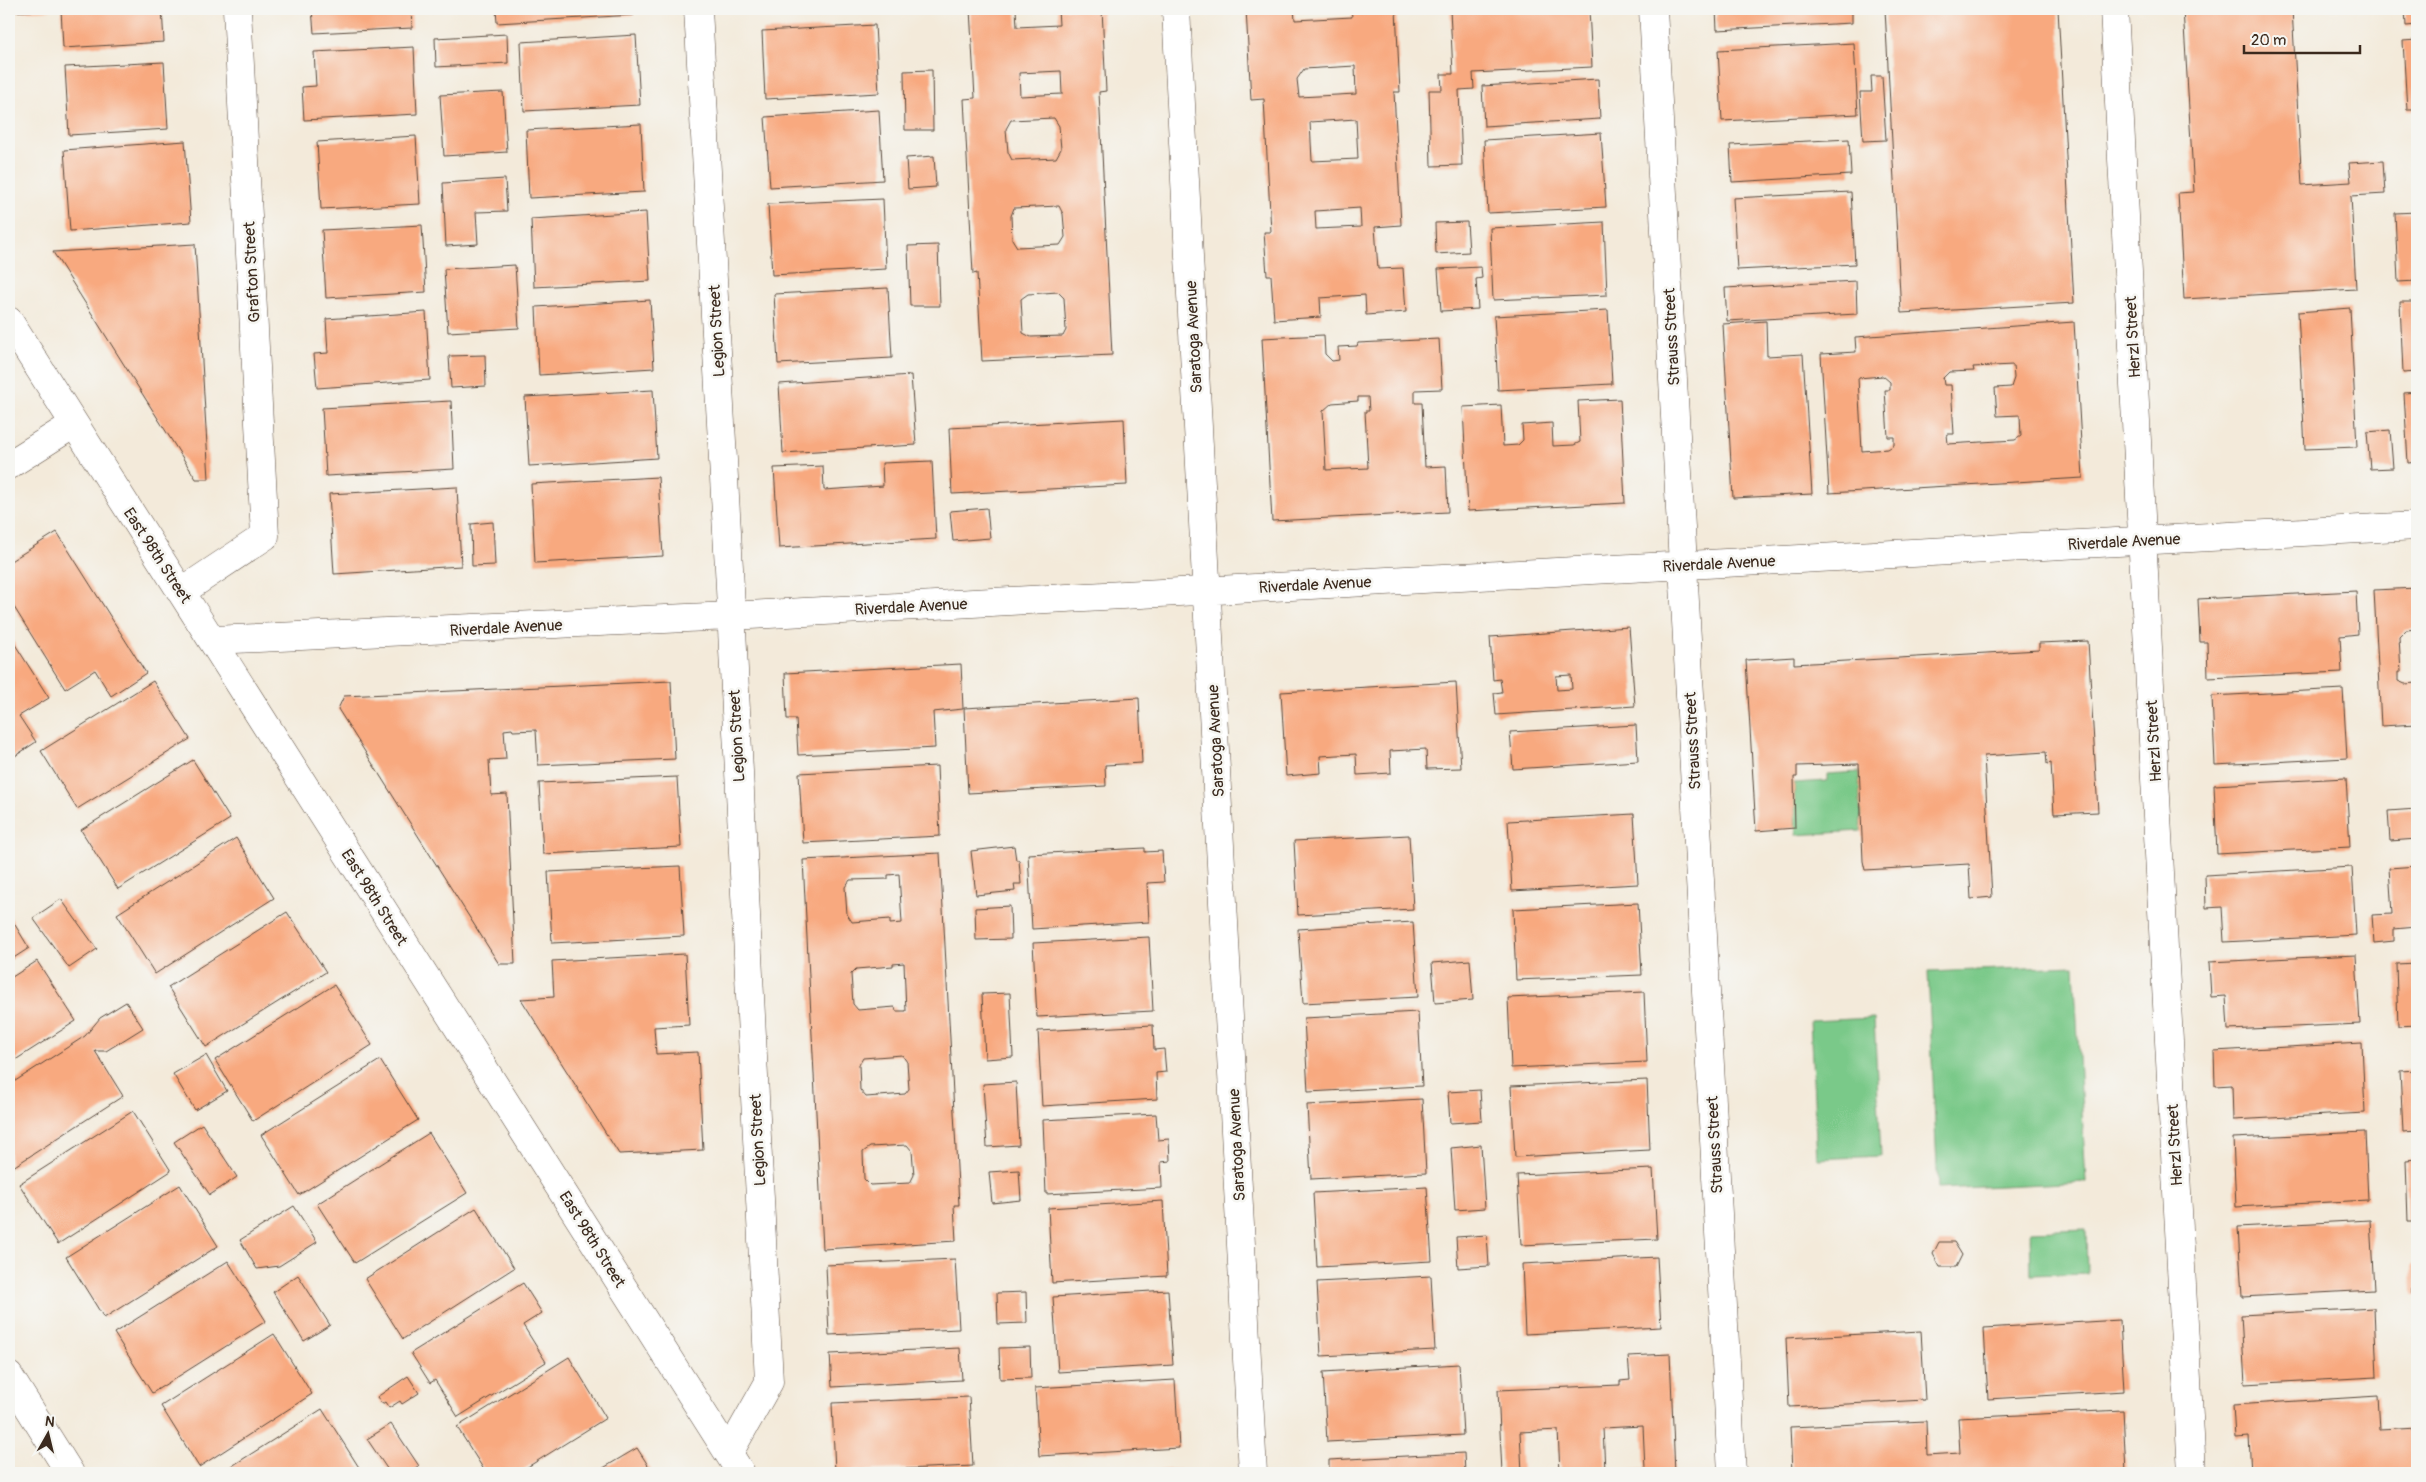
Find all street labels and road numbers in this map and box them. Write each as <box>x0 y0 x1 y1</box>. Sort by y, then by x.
street label: Grafton Street <box>239 220 265 323</box>
street label: Saratoga Avenue <box>1181 280 1207 394</box>
street label: Legion Street <box>705 284 729 377</box>
street label: Strauss Street <box>1659 287 1685 386</box>
street label: Herzl Street <box>2121 295 2145 378</box>
street label: East 98th Street <box>119 504 196 608</box>
street label: Riverdale Avenue <box>2067 529 2181 555</box>
street label: Riverdale Avenue <box>1662 551 1776 577</box>
street label: Riverdale Avenue <box>1258 572 1372 598</box>
street label: Riverdale Avenue <box>854 594 968 620</box>
street label: Riverdale Avenue <box>449 615 563 641</box>
street label: Saratoga Avenue <box>1203 684 1229 798</box>
street label: Legion Street <box>725 689 749 782</box>
street label: Strauss Street <box>1680 691 1706 790</box>
street label: Herzl Street <box>2142 699 2166 782</box>
street label: East 98th Street <box>337 846 412 950</box>
street label: Saratoga Avenue <box>1224 1088 1250 1202</box>
street label: Legion Street <box>746 1093 770 1186</box>
street label: Strauss Street <box>1702 1095 1728 1194</box>
street label: Herzl Street <box>2163 1103 2187 1186</box>
street label: East 98th Street <box>555 1188 630 1292</box>

